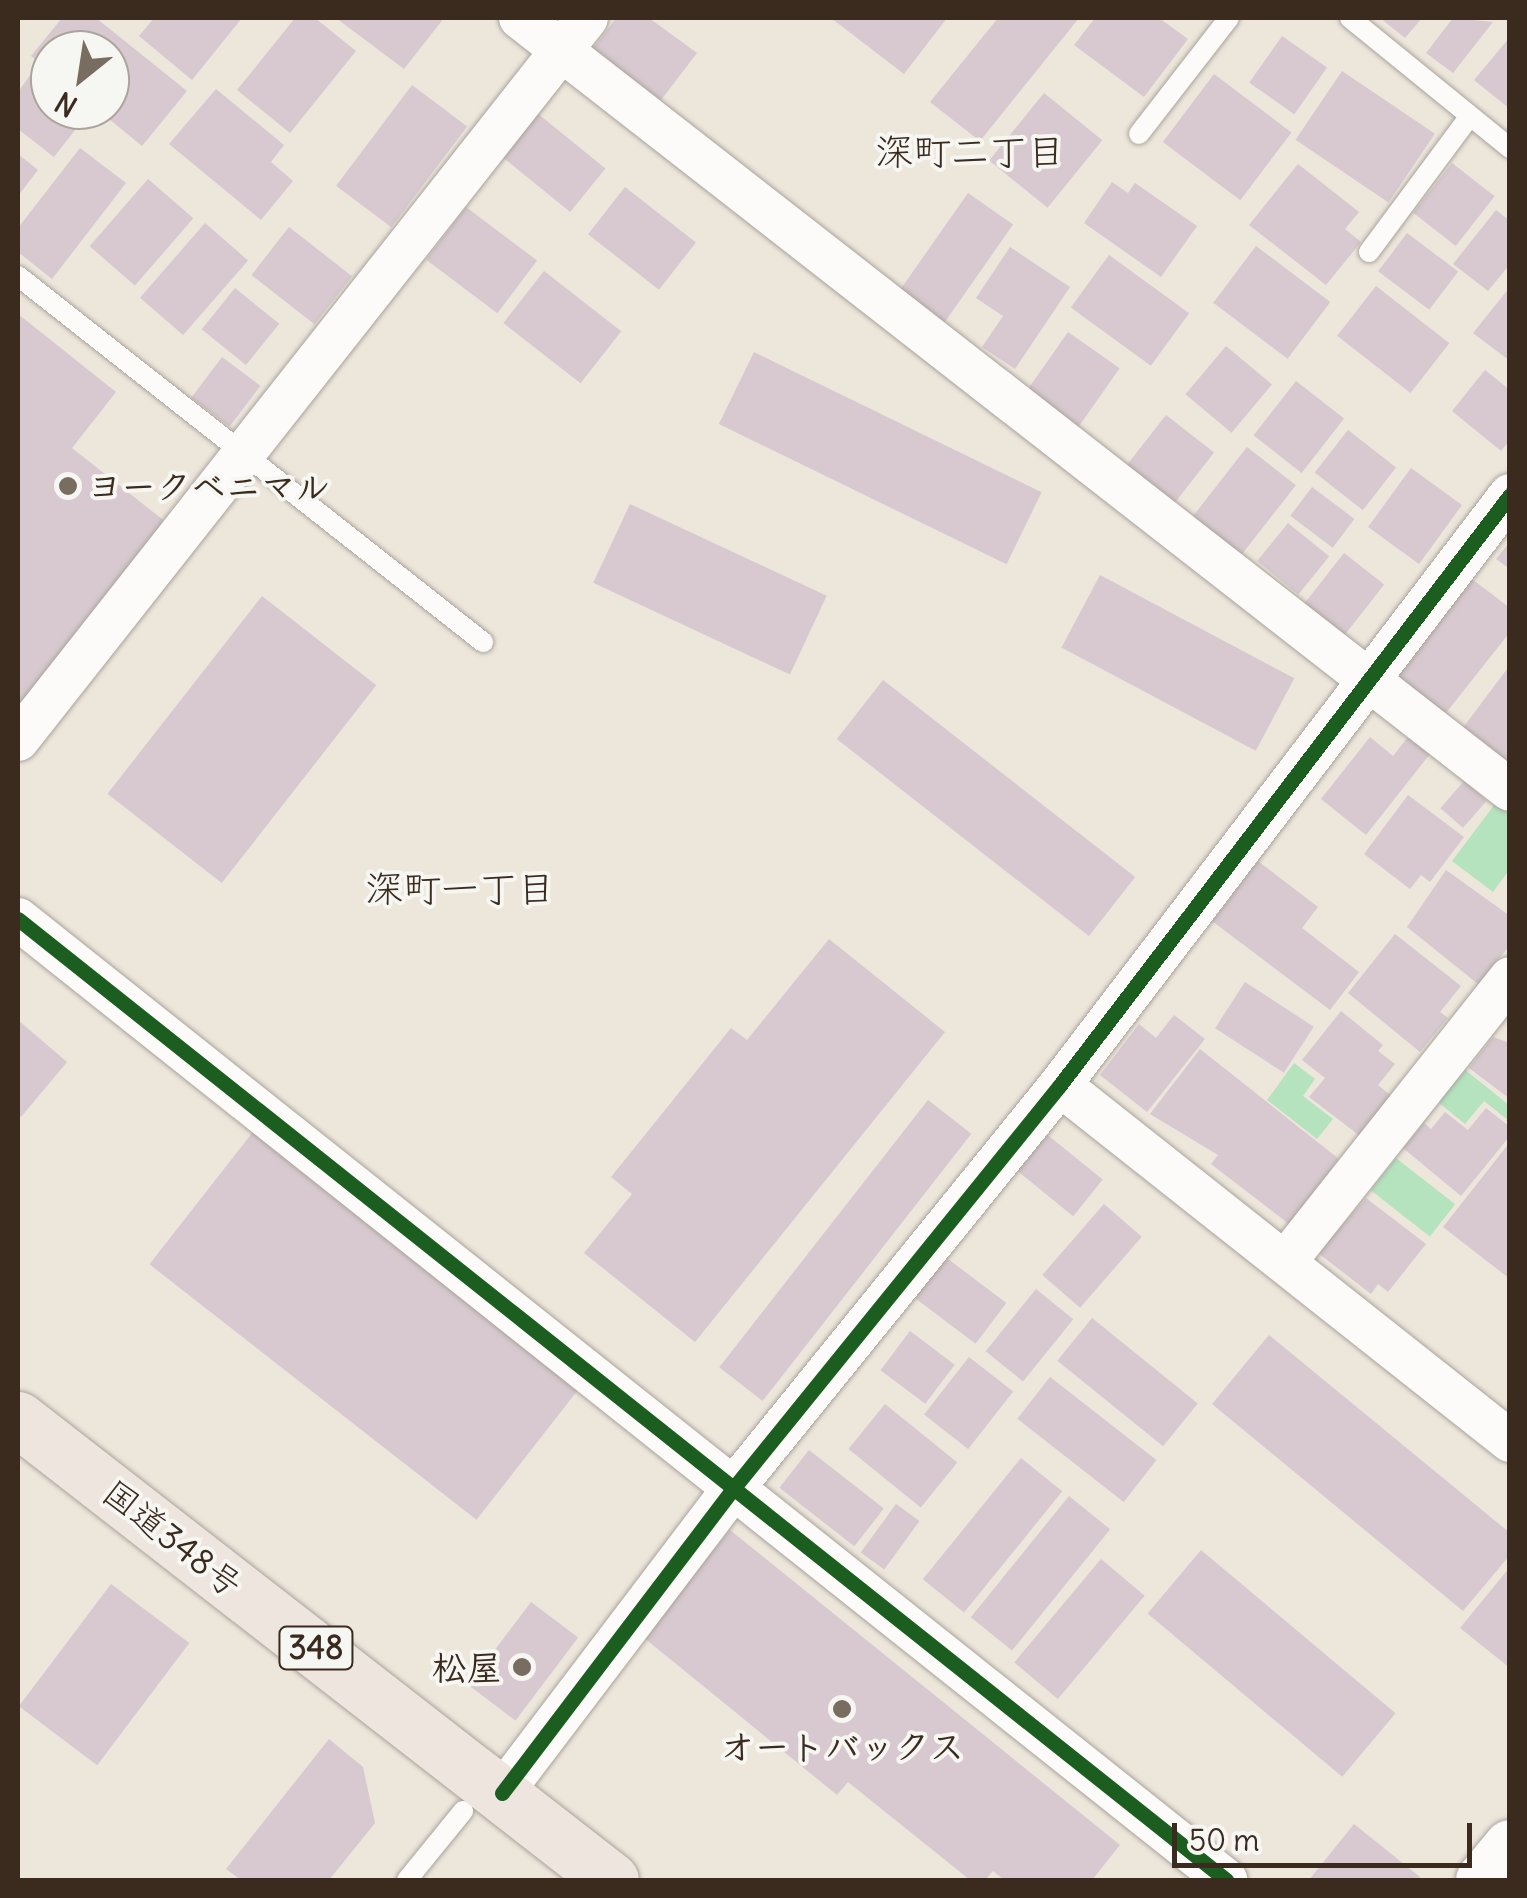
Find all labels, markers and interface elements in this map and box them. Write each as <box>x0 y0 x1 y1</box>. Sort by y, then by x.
north arrow <box>30 30 130 130</box>
text: N <box>49 84 83 125</box>
district label: 深町二丁目 <box>875 129 1065 175</box>
place label: ヨークベニマル <box>88 465 331 507</box>
marker: ヨークベニマル <box>57 475 79 497</box>
district label: 深町一丁目 <box>365 866 555 912</box>
street label: 国道348号 <box>95 1471 251 1605</box>
road number: 348 <box>276 1621 356 1675</box>
place label: 松屋 <box>432 1646 502 1688</box>
marker: 松屋 <box>511 1656 533 1678</box>
marker: オートバックス <box>831 1698 853 1720</box>
place label: オートバックス <box>720 1725 964 1767</box>
scale bar <box>1177 1803 1477 1865</box>
text: 50 m <box>1189 1821 1259 1859</box>

